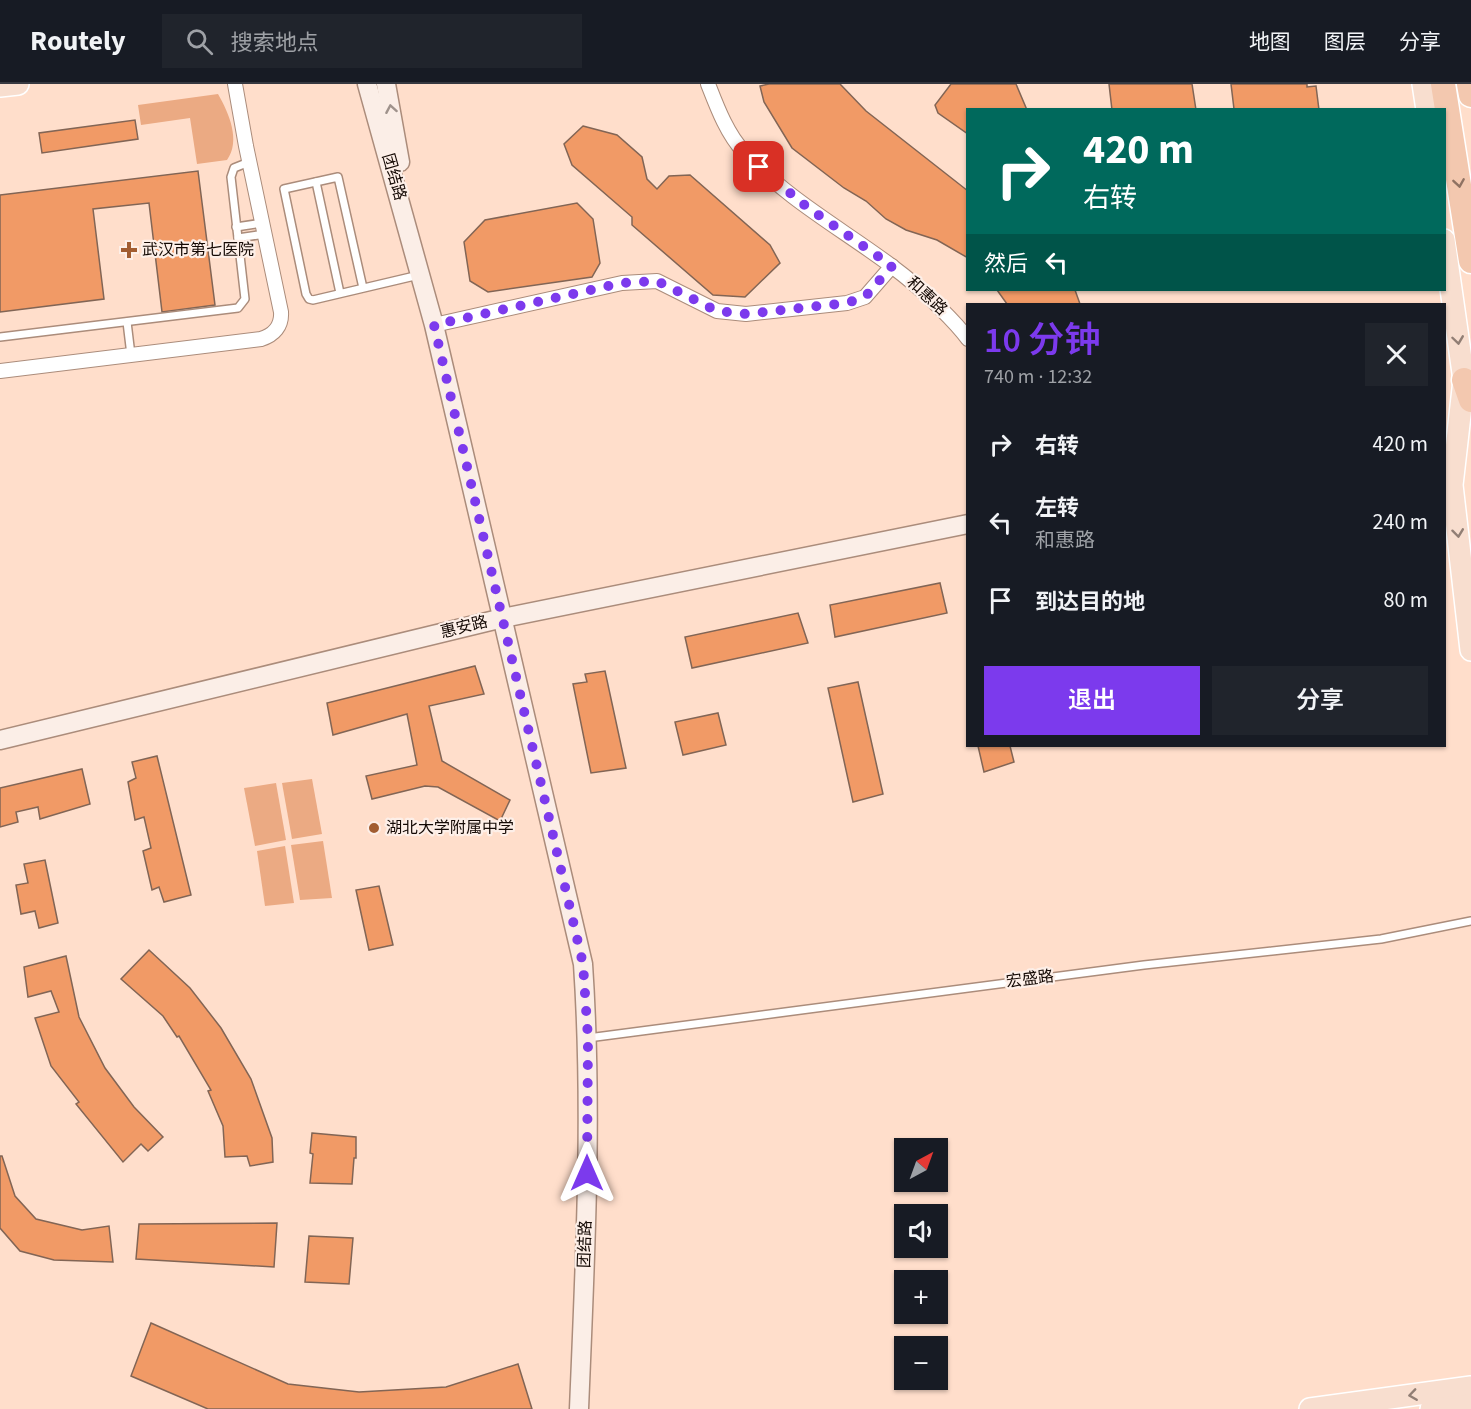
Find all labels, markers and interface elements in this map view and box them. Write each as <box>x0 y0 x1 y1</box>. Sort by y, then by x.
search box <box>162 14 582 68</box>
text: Routely <box>30 21 126 61</box>
icon: search <box>183 25 216 58</box>
text: 搜索地点 <box>231 27 319 59</box>
text: 地图 <box>1249 27 1291 57</box>
text: 图层 <box>1324 27 1366 57</box>
text: 分享 <box>1399 27 1441 57</box>
one-way arrow <box>385 105 397 114</box>
text: 420 m <box>1083 120 1194 180</box>
icon: right <box>984 132 1062 210</box>
pin <box>733 141 784 192</box>
icon: arrive <box>742 150 775 183</box>
street label: 团结路 <box>377 151 411 203</box>
text: 右转 <box>1083 179 1137 218</box>
one-way arrow <box>1452 179 1464 188</box>
place label: 武汉市第七医院 <box>142 239 254 261</box>
marker: 武汉市第七医院 <box>120 241 138 259</box>
icon: left <box>1040 246 1073 279</box>
text: 然后 <box>984 248 1028 280</box>
street label: 和惠路 <box>902 272 952 320</box>
text: 10 分钟 <box>984 315 1100 366</box>
button: close <box>1365 323 1428 386</box>
one-way arrow <box>1452 335 1464 344</box>
text: 740 m · 12:32 <box>984 363 1092 391</box>
icon: right <box>984 428 1017 461</box>
text: 420 m <box>1373 428 1428 460</box>
text: 右转 <box>1035 430 1079 462</box>
text: 左转 <box>1035 492 1079 524</box>
icon: left <box>984 506 1017 539</box>
text: 240 m <box>1373 506 1428 538</box>
text: 和惠路 <box>1035 527 1095 555</box>
one-way arrow <box>1451 529 1463 538</box>
icon: arrive <box>984 584 1017 617</box>
text: 80 m <box>1383 584 1428 616</box>
text: 到达目的地 <box>1035 586 1145 618</box>
street label: 惠安路 <box>438 611 490 643</box>
button: 退出 <box>984 666 1200 735</box>
button: 分享 <box>1212 666 1428 735</box>
place label: 湖北大学附属中学 <box>386 817 514 839</box>
marker: 湖北大学附属中学 <box>367 821 381 835</box>
street label: 宏盛路 <box>1005 965 1055 993</box>
north arrow <box>894 1138 948 1192</box>
map controls <box>894 1138 948 1390</box>
position arrow <box>555 1141 619 1205</box>
button: sound <box>894 1204 948 1258</box>
street label: 团结路 <box>573 1220 597 1268</box>
button: + <box>894 1270 948 1324</box>
button: − <box>894 1336 948 1390</box>
one-way arrow <box>1408 1388 1418 1400</box>

